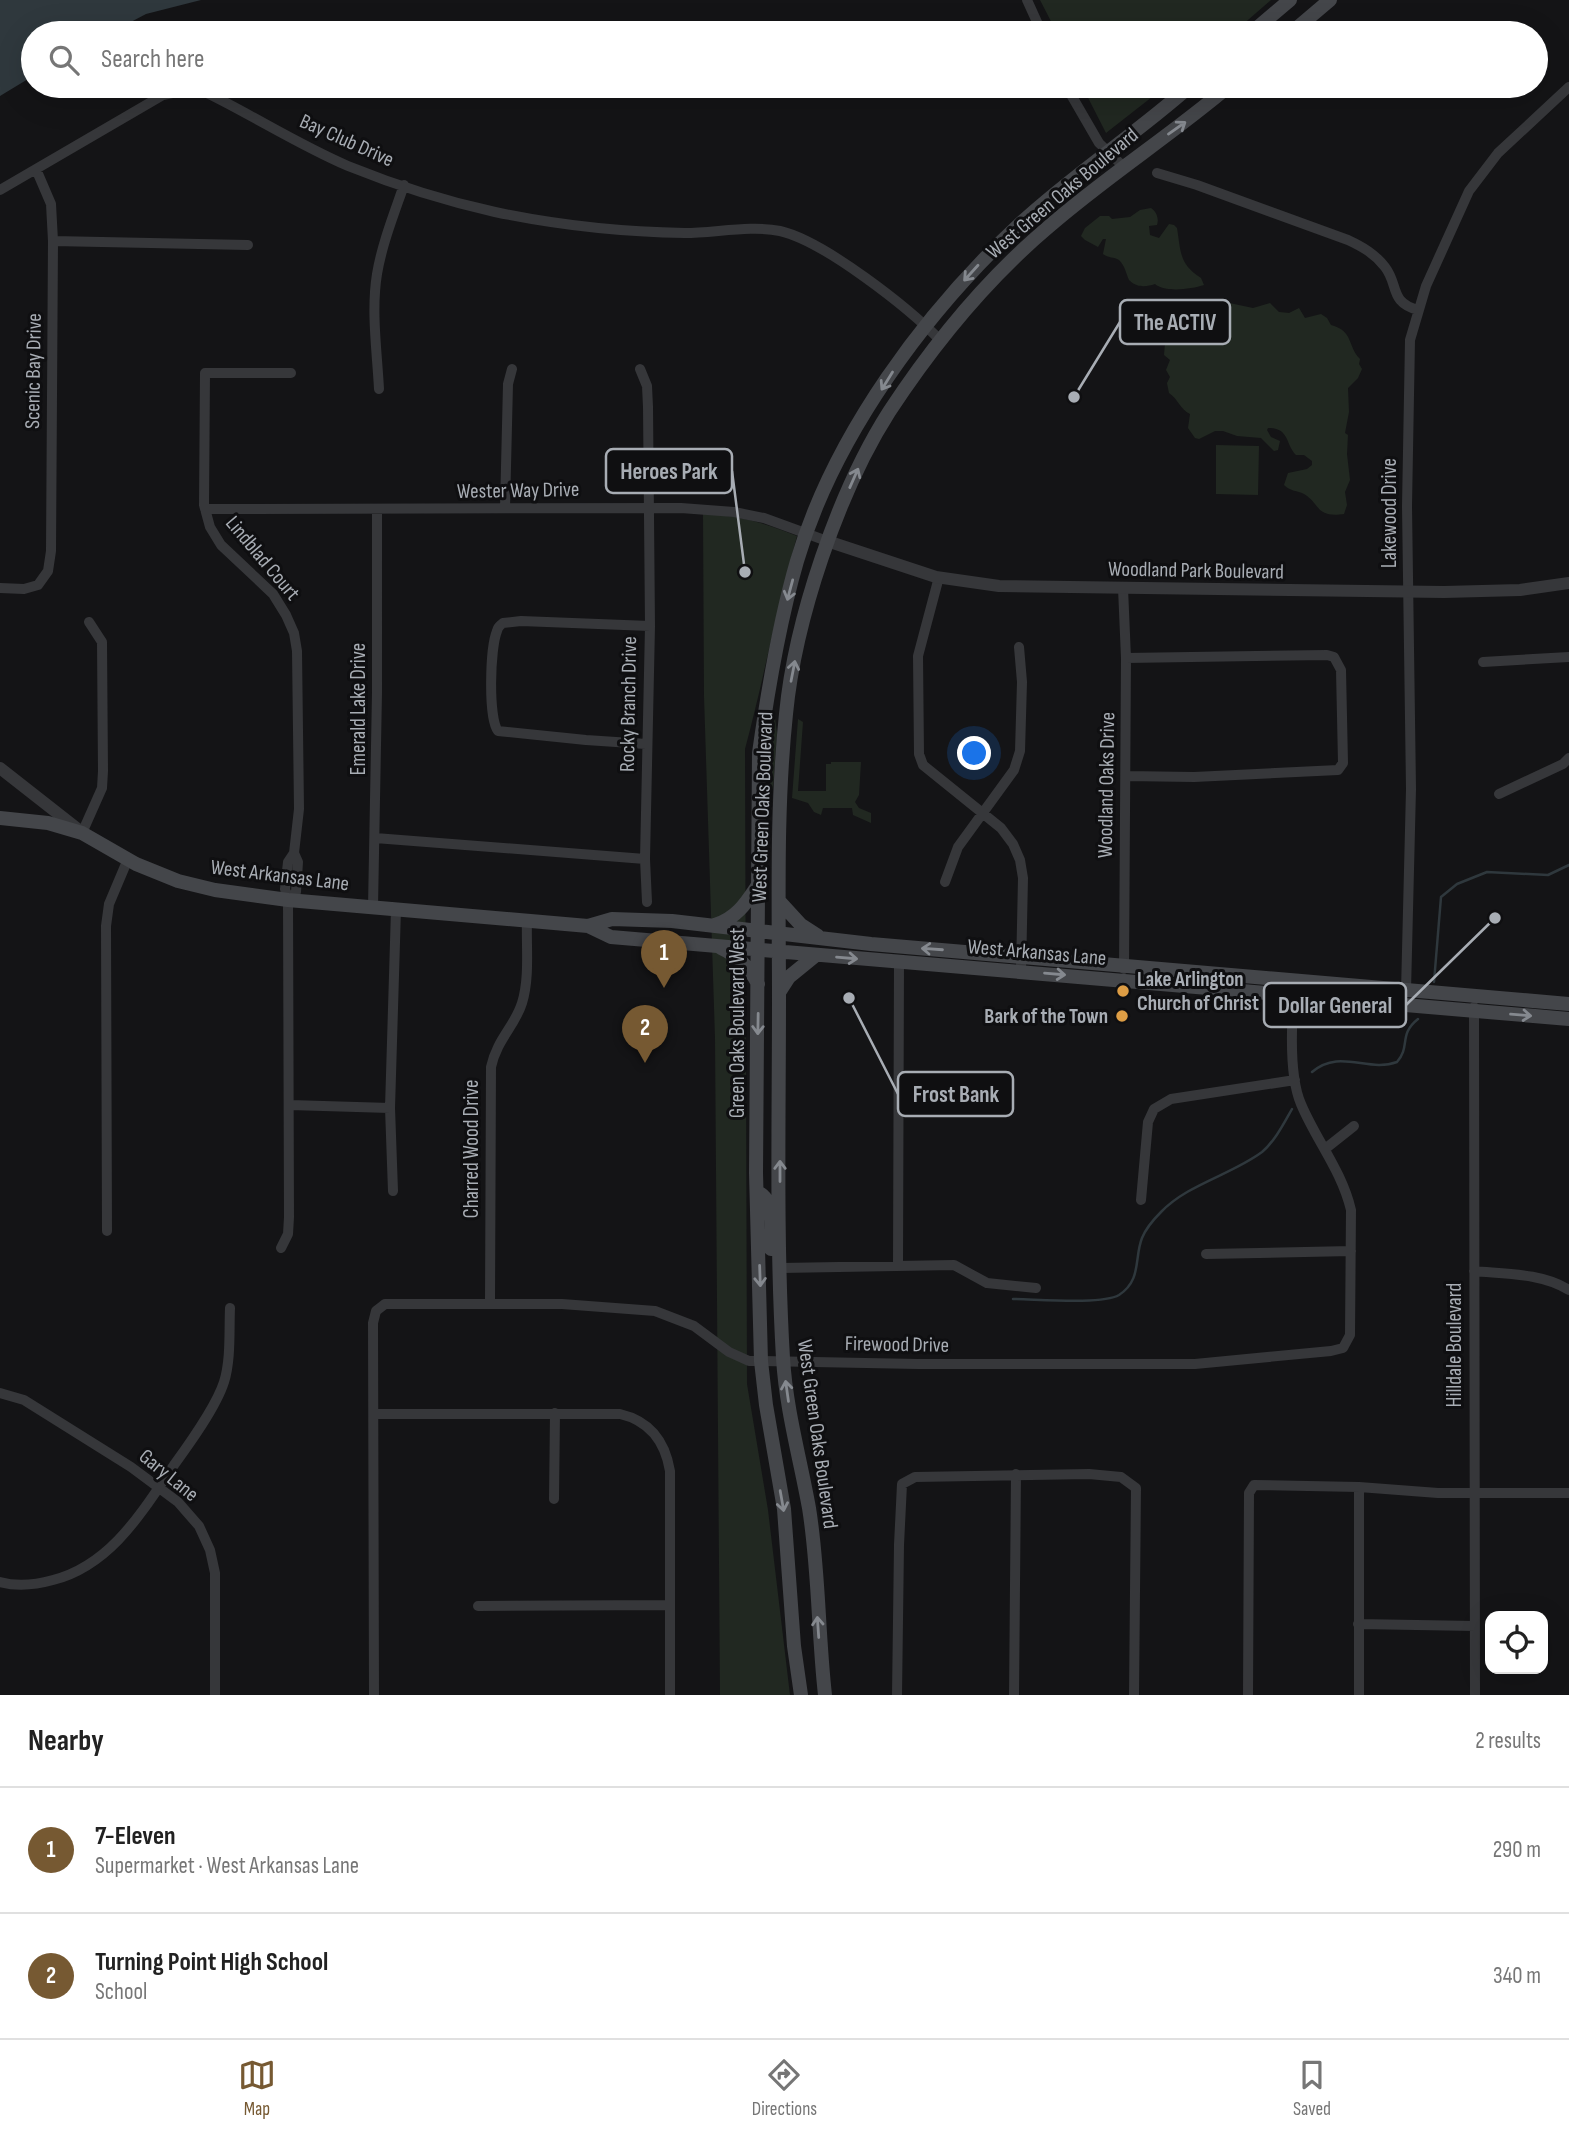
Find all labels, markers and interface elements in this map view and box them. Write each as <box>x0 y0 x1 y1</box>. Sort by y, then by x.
search box <box>21 21 1548 98</box>
icon: search <box>45 41 83 79</box>
text: Search here <box>101 44 204 75</box>
street label: Bay Club Drive <box>296 109 398 172</box>
one-way arrow <box>1167 121 1186 135</box>
street label: West Green Oaks Boulevard <box>981 123 1143 264</box>
one-way arrow <box>963 264 979 282</box>
callout: The ACTIV <box>1120 300 1230 344</box>
text: The ACTIV <box>1134 309 1217 337</box>
street label: Scenic Bay Drive <box>20 313 47 429</box>
one-way arrow <box>879 371 894 390</box>
callout: Heroes Park <box>606 449 732 493</box>
text: Heroes Park <box>620 458 718 486</box>
street label: Lakewood Drive <box>1377 458 1402 568</box>
one-way arrow <box>848 468 861 489</box>
street label: Wester Way Drive <box>457 477 579 504</box>
street label: Lindblad Court <box>220 511 305 606</box>
street label: Woodland Park Boulevard <box>1108 556 1284 585</box>
one-way arrow <box>782 578 795 600</box>
street label: Rocky Branch Drive <box>615 636 642 772</box>
street label: Emerald Lake Drive <box>346 643 371 775</box>
one-way arrow <box>787 660 801 683</box>
street label: West Green Oaks Boulevard <box>747 711 778 903</box>
street label: Woodland Oaks Drive <box>1093 712 1120 858</box>
your location <box>957 736 991 770</box>
street label: West Arkansas Lane <box>209 855 351 896</box>
street label: Green Oaks Boulevard West <box>725 928 750 1118</box>
pin: 1 <box>641 930 687 988</box>
street label: West Arkansas Lane <box>966 934 1107 971</box>
one-way arrow <box>921 942 944 955</box>
one-way arrow <box>835 952 858 965</box>
place label: Lake Arlington Church of Christ <box>1137 967 1259 1016</box>
one-way arrow <box>1043 968 1065 981</box>
marker: Lake Arlington Church of Christ <box>1115 983 1131 999</box>
callout: Dollar General <box>1264 983 1406 1027</box>
text: Dollar General <box>1278 992 1392 1020</box>
place label: Bark of the Town <box>984 1004 1108 1029</box>
pin: 2 <box>622 1005 668 1063</box>
marker: Bark of the Town <box>1114 1008 1130 1024</box>
one-way arrow <box>1510 1009 1532 1022</box>
one-way arrow <box>751 1012 765 1035</box>
callout: Frost Bank <box>898 1072 1013 1116</box>
street label: Charred Wood Drive <box>459 1079 484 1219</box>
text: Frost Bank <box>913 1081 1000 1109</box>
one-way arrow <box>773 1160 787 1183</box>
one-way arrow <box>753 1264 767 1287</box>
street label: Hilldale Boulevard <box>1442 1283 1467 1407</box>
street label: Firewood Drive <box>845 1331 949 1358</box>
street label: West Green Oaks Boulevard <box>792 1338 843 1530</box>
one-way arrow <box>780 1380 793 1403</box>
street label: Gary Lane <box>134 1444 204 1507</box>
one-way arrow <box>776 1489 790 1512</box>
map controls <box>1485 1611 1548 1674</box>
button: locate <box>1485 1611 1548 1674</box>
one-way arrow <box>811 1616 824 1639</box>
text: Nearby <box>28 1723 104 1759</box>
text: 2 results <box>1475 1727 1541 1755</box>
text: 7-Eleven <box>95 1821 176 1852</box>
text: 1 <box>46 1836 56 1864</box>
text: 290 m <box>1493 1836 1541 1864</box>
text: Supermarket · West Arkansas Lane <box>95 1852 359 1880</box>
text: Turning Point High School <box>95 1947 328 1978</box>
text: 2 <box>46 1962 56 1990</box>
text: 340 m <box>1493 1962 1541 1990</box>
text: School <box>95 1978 147 2006</box>
tab: Map <box>238 2056 276 2121</box>
tab: Directions <box>752 2056 817 2121</box>
tab: Saved <box>1293 2056 1331 2121</box>

